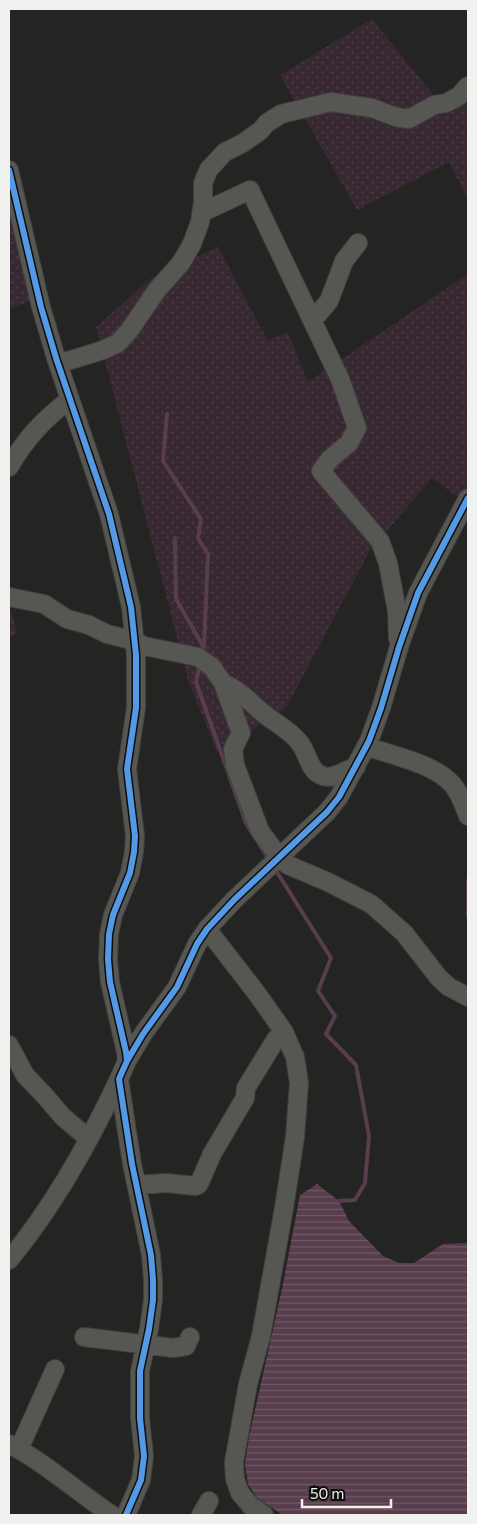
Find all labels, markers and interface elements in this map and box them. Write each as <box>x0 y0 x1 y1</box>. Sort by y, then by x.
scale bar <box>302 1476 391 1508</box>
text: 50 m <box>310 1484 344 1502</box>

